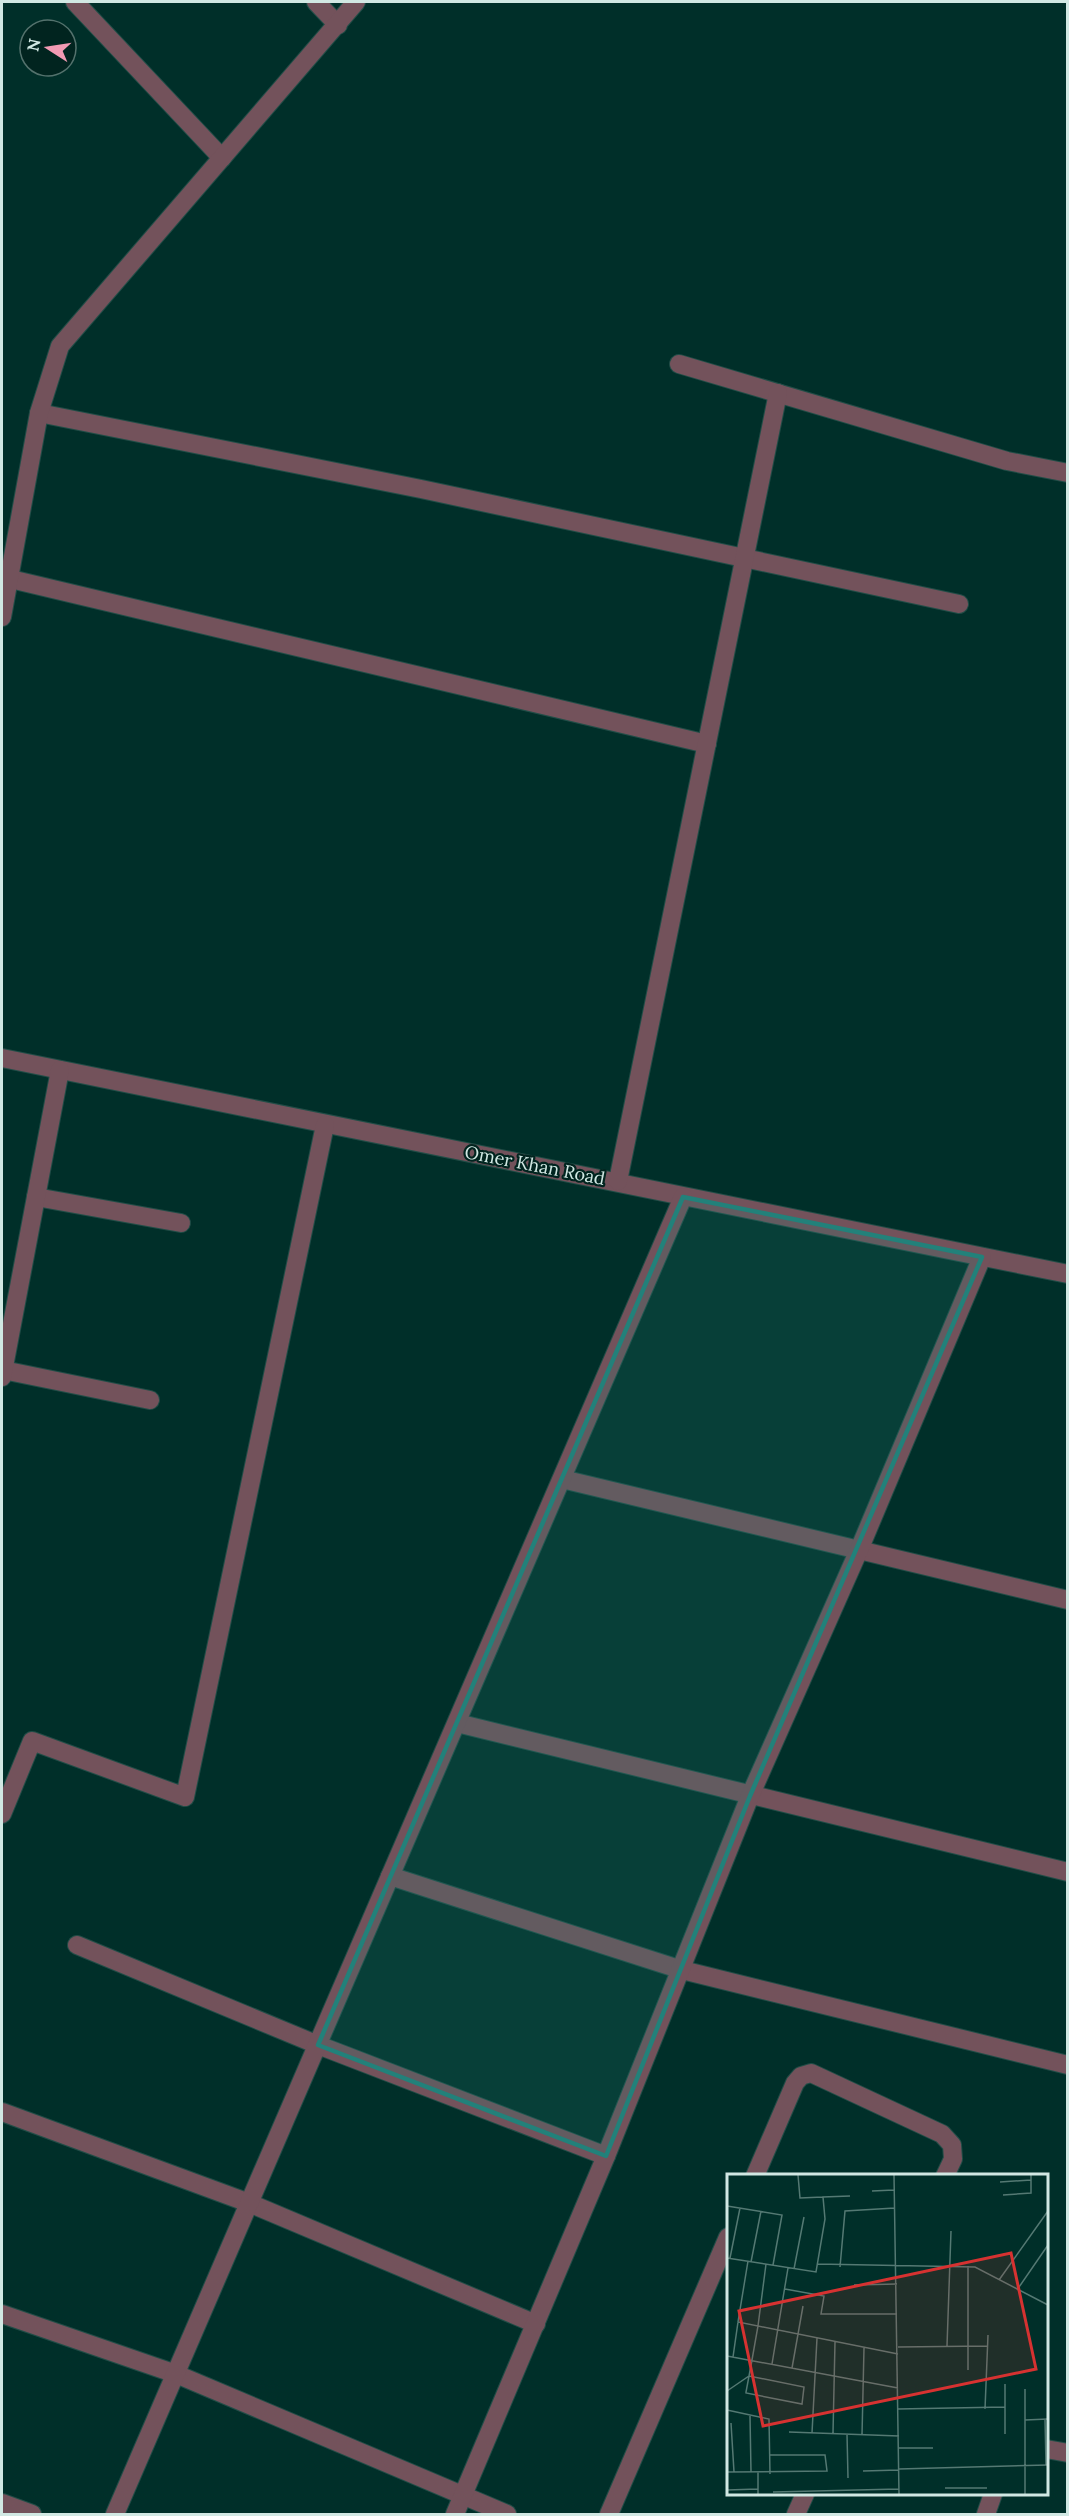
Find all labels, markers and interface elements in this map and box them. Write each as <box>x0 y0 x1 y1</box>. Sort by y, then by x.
north arrow <box>18 18 78 78</box>
text: N <box>22 37 44 53</box>
street label: Omer Khan Road <box>463 1140 607 1190</box>
inset map <box>727 2174 1048 2495</box>

